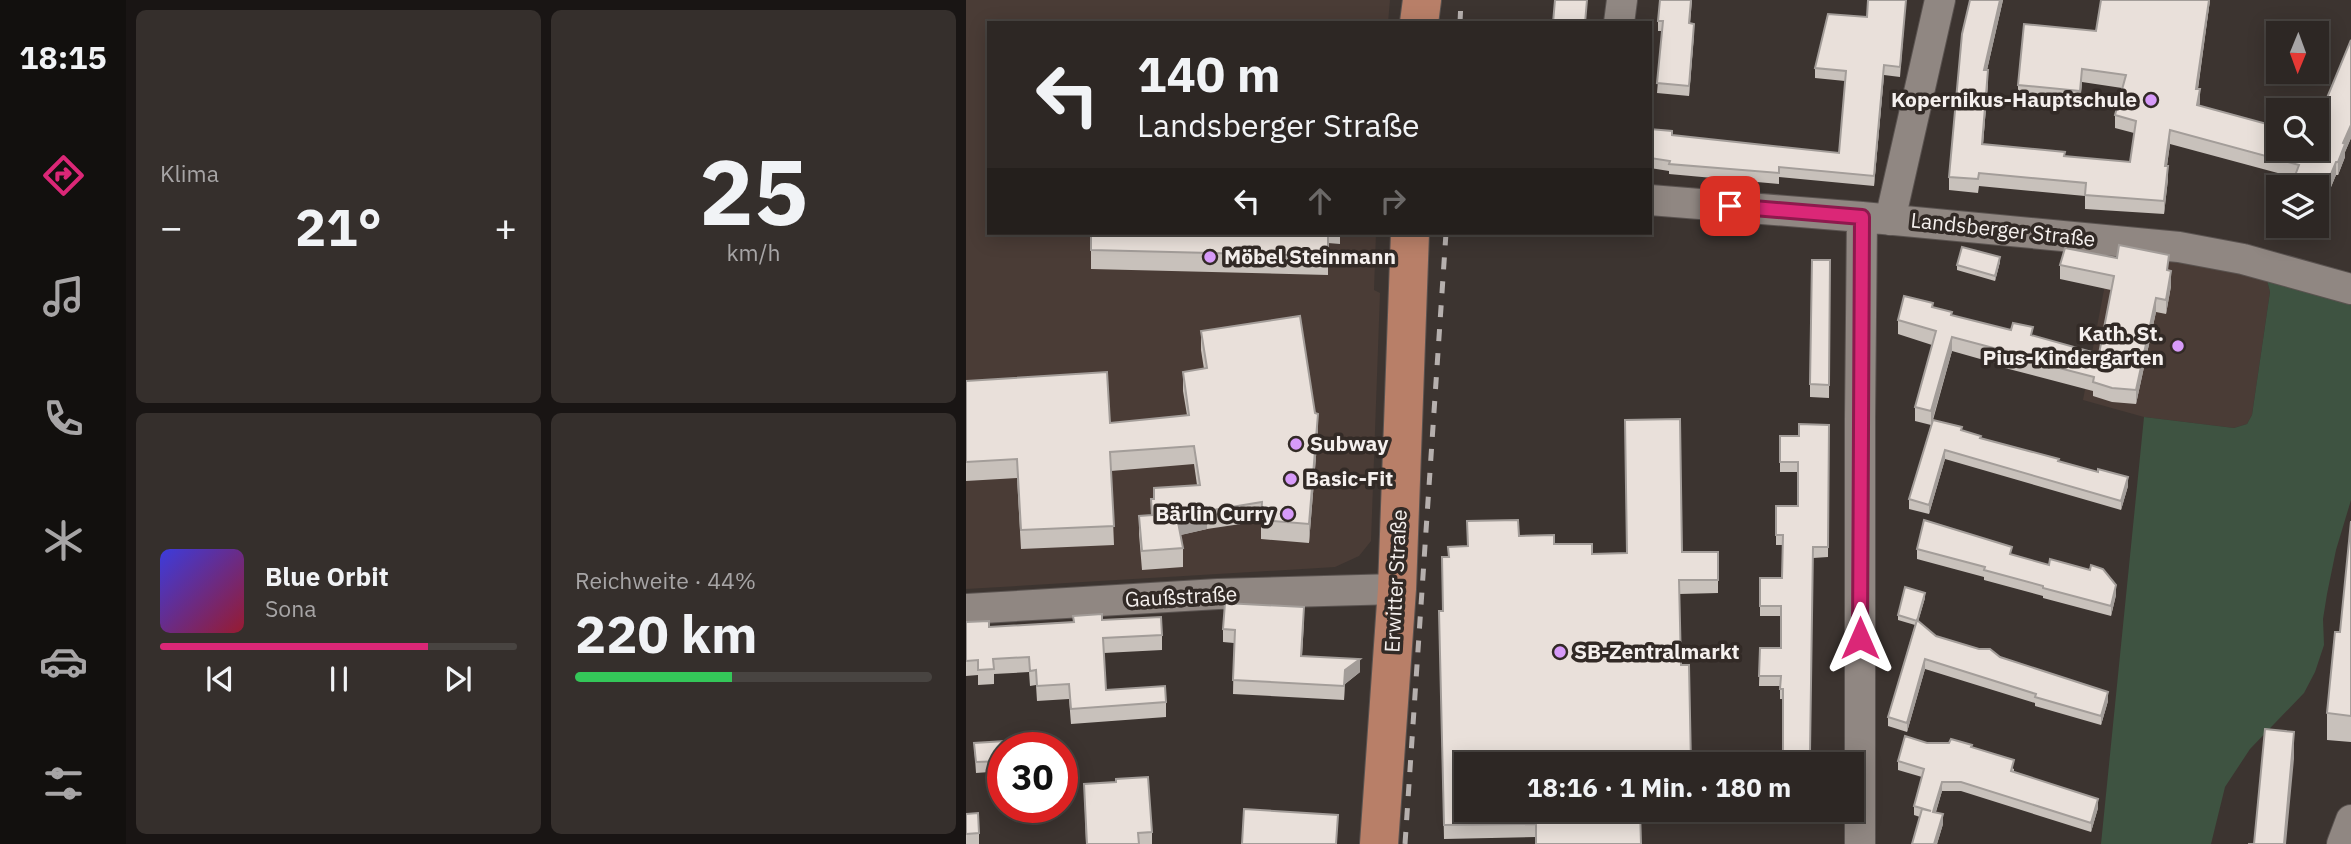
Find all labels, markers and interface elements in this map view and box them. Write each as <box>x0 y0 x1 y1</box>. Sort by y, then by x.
north arrow <box>2266 21 2329 84</box>
map controls <box>2266 21 2329 238</box>
text: 18:15 <box>19 36 107 78</box>
text: 140 m <box>1137 42 1281 105</box>
icon: left <box>1022 49 1113 140</box>
place label: Kopernikus-Hauptschule <box>1891 85 2137 113</box>
marker: Kopernikus-Hauptschule <box>2143 92 2159 108</box>
button: search <box>2266 98 2329 161</box>
text: Landsberger Straße <box>1137 104 1420 146</box>
text: 25 <box>699 132 808 250</box>
icon: directions <box>39 151 88 200</box>
text: Klima <box>160 158 219 188</box>
button: layers <box>2266 175 2329 238</box>
pin <box>1700 176 1760 236</box>
icon: left <box>1228 182 1266 220</box>
icon: ahead <box>1301 182 1339 220</box>
icon: right <box>1374 182 1412 220</box>
icon: arrive <box>1711 187 1749 225</box>
text: 21° <box>295 193 382 260</box>
text: − <box>160 202 183 251</box>
text: + <box>494 202 517 251</box>
street label: Landsberger Straße <box>1909 205 2097 253</box>
text: km/h <box>726 237 781 267</box>
place label: Möbel Steinmann <box>1224 242 1396 270</box>
marker: Möbel Steinmann <box>1202 249 1218 265</box>
icon: music <box>39 272 88 321</box>
place label: Kath. St. Pius-Kindergarten <box>1982 319 2164 371</box>
marker: Kath. St. Pius-Kindergarten <box>2170 338 2186 354</box>
icon: phone <box>39 394 88 443</box>
place label: Subway <box>1310 429 1389 457</box>
marker: Subway <box>1288 436 1304 452</box>
place label: Basic-Fit <box>1305 464 1393 492</box>
marker: Basic-Fit <box>1283 471 1299 487</box>
place label: Bärlin Curry <box>1155 499 1275 527</box>
marker: Bärlin Curry <box>1280 506 1296 522</box>
street label: Erwitter Straße <box>1377 509 1413 653</box>
icon: climate <box>39 516 88 565</box>
text: Blue Orbit <box>265 559 389 593</box>
text: Reichweite · 44% <box>575 565 756 595</box>
street label: Gaußstraße <box>1124 579 1238 613</box>
text: Sona <box>265 593 317 623</box>
text: 220 km <box>575 600 757 667</box>
position arrow <box>1823 601 1897 675</box>
icon: car <box>39 637 88 686</box>
place label: SB-Zentralmarkt <box>1574 637 1740 665</box>
marker: SB-Zentralmarkt <box>1552 644 1568 660</box>
icon: previous <box>201 660 239 698</box>
icon: pause <box>320 660 358 698</box>
icon: next <box>439 660 477 698</box>
speed limit sign: 30 <box>987 732 1078 823</box>
icon: filters <box>39 759 88 808</box>
text: 18:16 · 1 Min. · 180 m <box>1527 770 1791 804</box>

